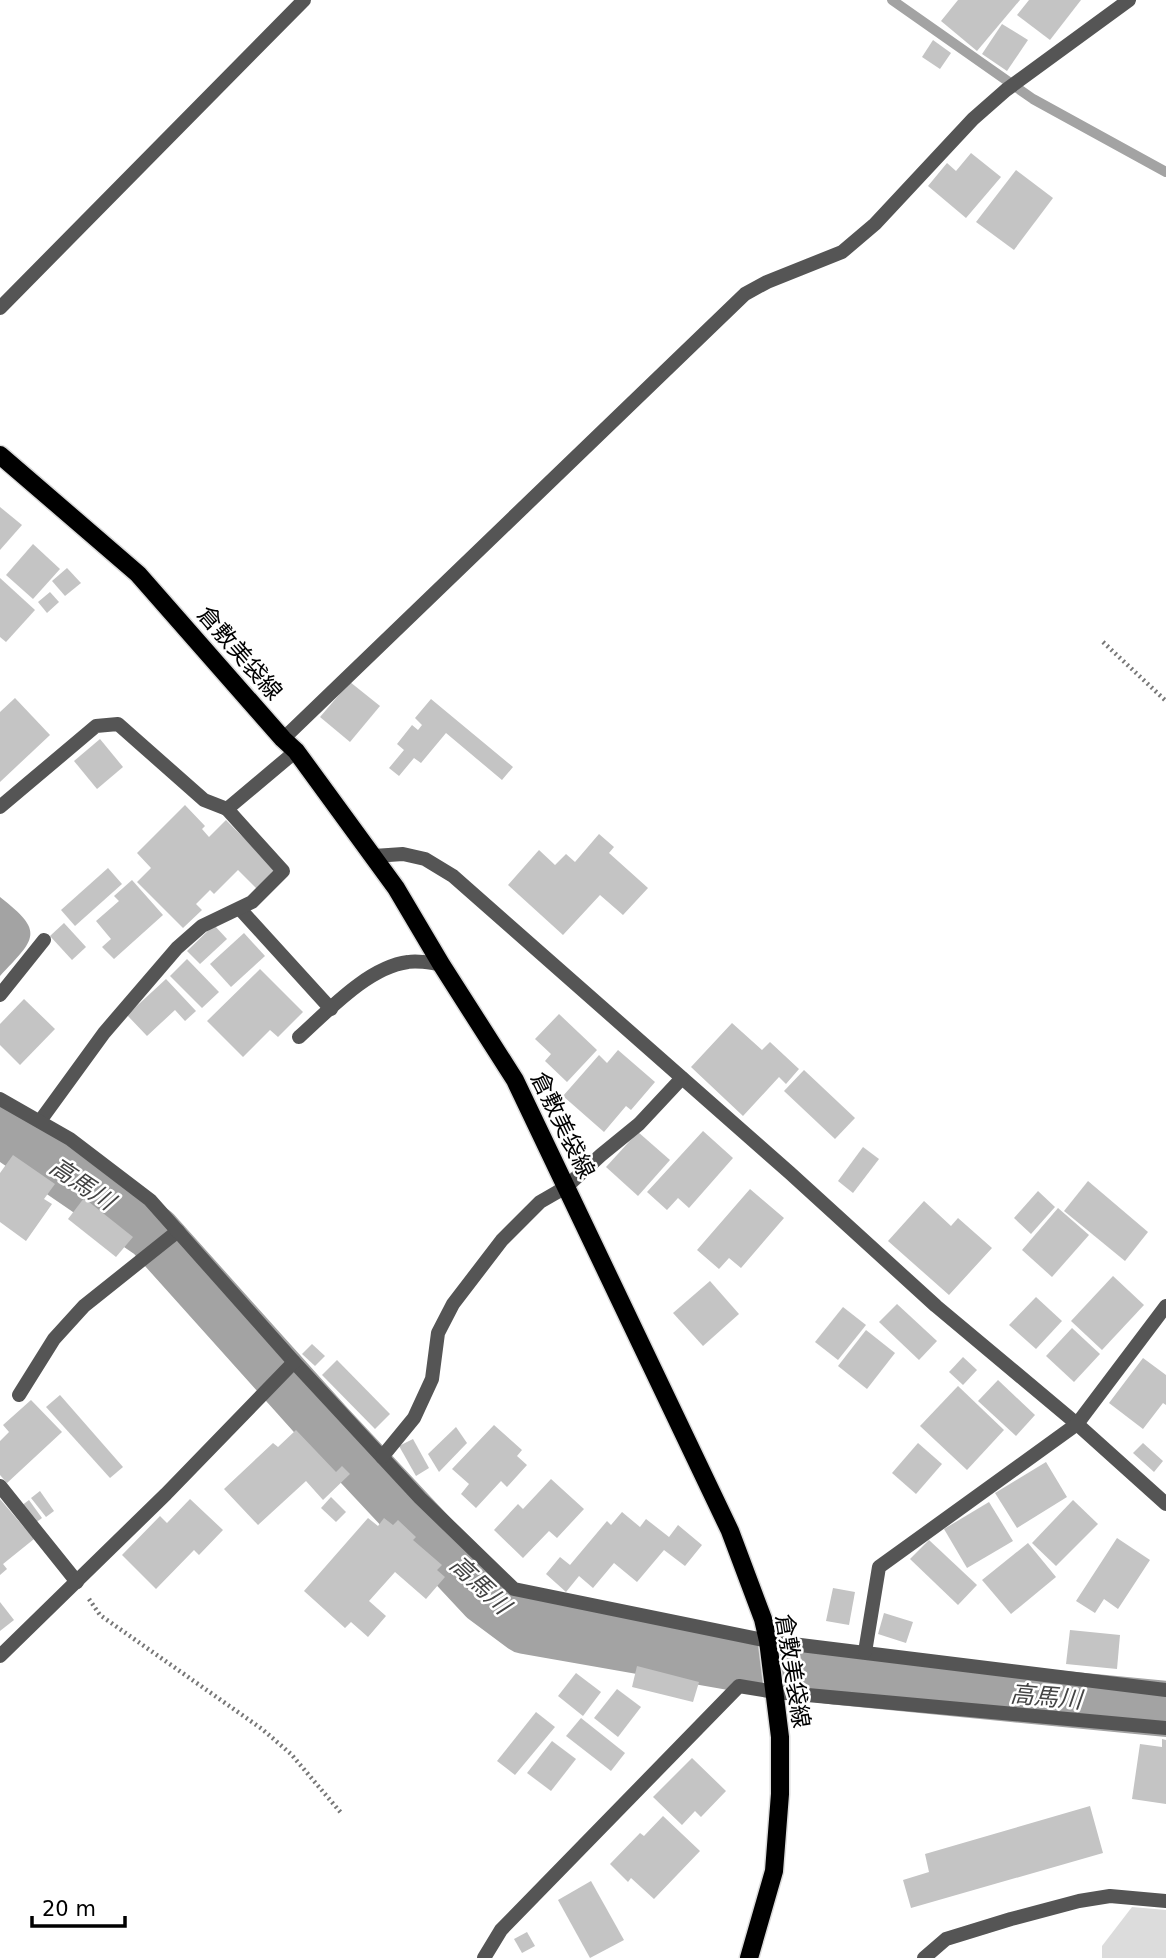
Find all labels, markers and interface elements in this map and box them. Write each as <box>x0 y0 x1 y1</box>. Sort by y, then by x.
street label: 倉敷美袋線 <box>192 601 288 705</box>
street label: 倉敷美袋線 <box>526 1068 600 1182</box>
water label: 高馬川 <box>44 1152 122 1217</box>
water label: 高馬川 <box>444 1550 518 1622</box>
street label: 倉敷美袋線 <box>771 1612 815 1730</box>
water label: 高馬川 <box>1009 1680 1086 1714</box>
scale bar <box>32 1884 124 1928</box>
text: 20 m <box>42 1897 96 1921</box>

